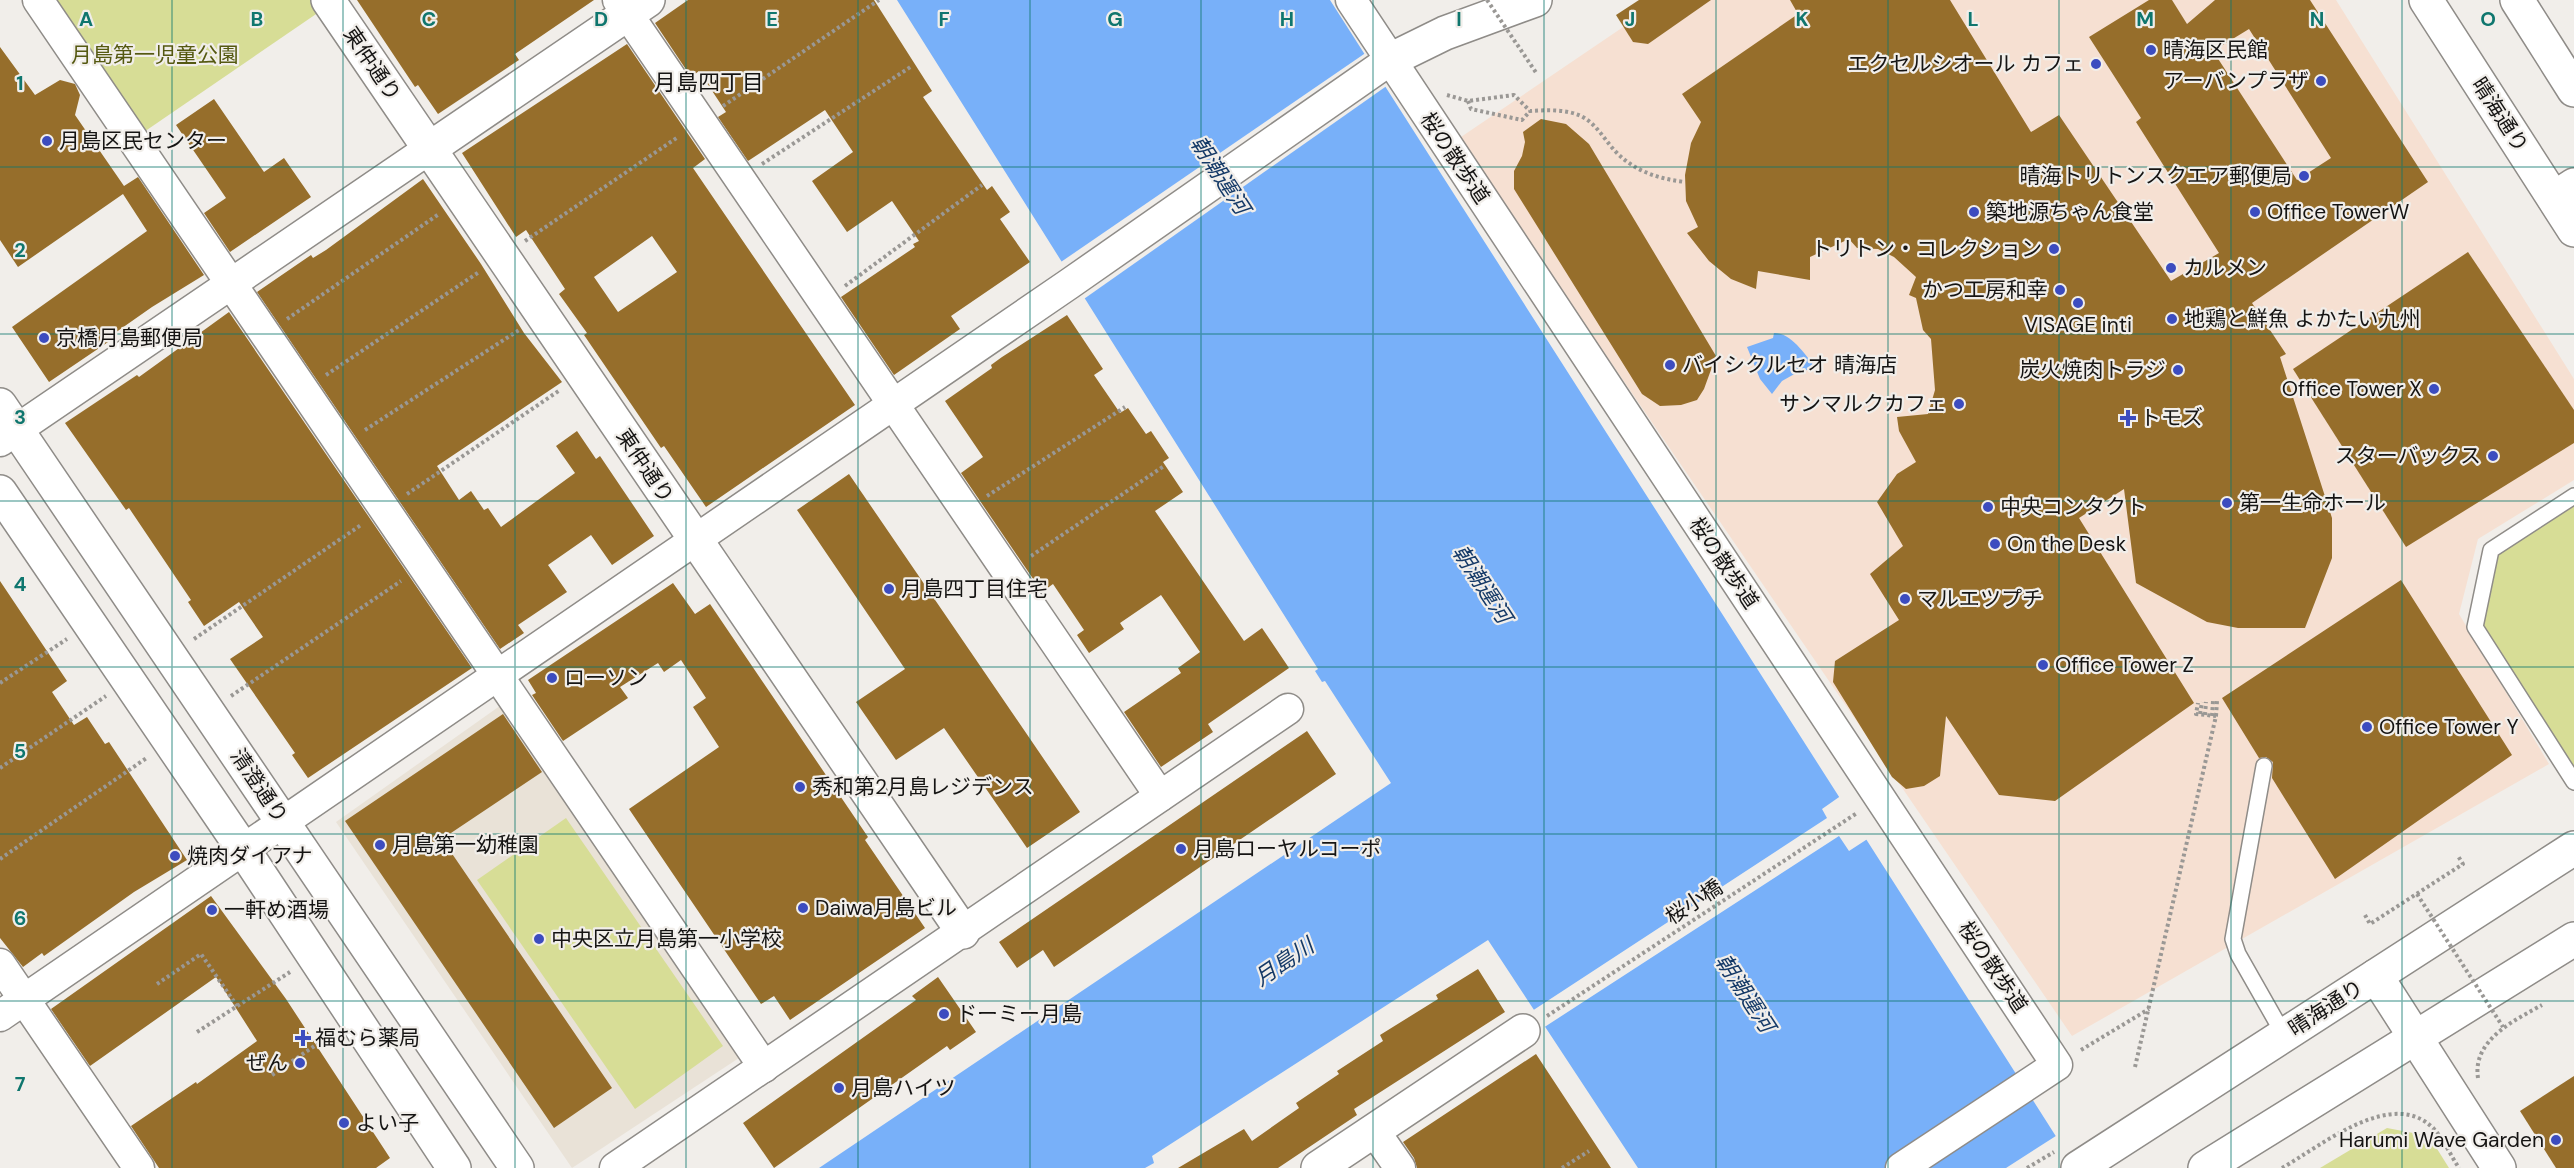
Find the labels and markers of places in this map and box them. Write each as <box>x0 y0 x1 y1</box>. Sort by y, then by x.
place label: 晴海区民館 <box>2163 36 2268 64</box>
marker: 晴海区民館 <box>2144 43 2158 57</box>
place label: エクセルシオール カフェ <box>1847 50 2084 78</box>
marker: エクセルシオール カフェ <box>2089 57 2103 71</box>
place label: アーバンプラザ <box>2163 67 2309 95</box>
marker: アーバンプラザ <box>2314 74 2328 88</box>
place label: 月島区民センター <box>59 127 227 155</box>
marker: 月島区民センター <box>40 134 54 148</box>
place label: 晴海トリトンスクエア郵便局 <box>2019 162 2292 190</box>
marker: 晴海トリトンスクエア郵便局 <box>2297 169 2311 183</box>
place label: 築地源ちゃん食堂 <box>1986 198 2154 226</box>
place label: Office TowerW <box>2267 198 2409 226</box>
marker: 築地源ちゃん食堂 <box>1967 205 1981 219</box>
marker: Office TowerW <box>2248 205 2262 219</box>
place label: トリトン・コレクション <box>1811 235 2042 263</box>
marker: トリトン・コレクション <box>2047 242 2061 256</box>
place label: カルメン <box>2183 254 2267 282</box>
marker: カルメン <box>2164 261 2178 275</box>
place label: かつ工房和幸 <box>1922 276 2048 304</box>
marker: かつ工房和幸 <box>2053 283 2067 297</box>
marker: VISAGE inti <box>2071 296 2085 310</box>
place label: 地鶏と鮮魚 よかたい九州 <box>2184 305 2421 333</box>
place label: VISAGE inti <box>2024 311 2132 339</box>
marker: 地鶏と鮮魚 よかたい九州 <box>2165 312 2179 326</box>
place label: 京橋月島郵便局 <box>56 324 203 352</box>
marker: 京橋月島郵便局 <box>37 331 51 345</box>
place label: バイシクルセオ 晴海店 <box>1682 351 1897 379</box>
place label: 炭火焼肉トラジ <box>2019 356 2166 384</box>
marker: バイシクルセオ 晴海店 <box>1663 358 1677 372</box>
marker: 炭火焼肉トラジ <box>2171 363 2185 377</box>
place label: Office Tower X <box>2282 375 2422 403</box>
marker: Office Tower X <box>2427 382 2441 396</box>
place label: サンマルクカフェ <box>1779 390 1947 418</box>
marker: サンマルクカフェ <box>1952 397 1966 411</box>
place label: トモズ <box>2140 404 2203 432</box>
marker: トモズ <box>2121 411 2135 425</box>
place label: スターバックス <box>2335 442 2481 470</box>
marker: スターバックス <box>2486 449 2500 463</box>
place label: 第一生命ホール <box>2239 489 2386 517</box>
place label: 中央コンタクト <box>2000 493 2147 521</box>
marker: 第一生命ホール <box>2220 496 2234 510</box>
marker: 中央コンタクト <box>1981 500 1995 514</box>
place label: On the Desk <box>2007 530 2127 558</box>
marker: On the Desk <box>1988 537 2002 551</box>
place label: 月島四丁目住宅 <box>901 575 1048 603</box>
marker: 月島四丁目住宅 <box>882 582 896 596</box>
place label: マルエツプチ <box>1917 585 2043 613</box>
marker: マルエツプチ <box>1898 592 1912 606</box>
place label: Office Tower Z <box>2055 651 2194 679</box>
marker: Office Tower Z <box>2036 658 2050 672</box>
place label: ローソン <box>564 664 648 692</box>
marker: ローソン <box>545 671 559 685</box>
place label: Office Tower Y <box>2379 713 2519 741</box>
marker: Office Tower Y <box>2360 720 2374 734</box>
place label: 秀和第2月島レジデンス <box>812 773 1034 801</box>
marker: 秀和第2月島レジデンス <box>793 780 807 794</box>
place label: 月島第一幼稚園 <box>392 831 539 859</box>
place label: 月島ローヤルコーポ <box>1193 835 1382 863</box>
marker: 月島第一幼稚園 <box>373 838 387 852</box>
place label: 焼肉ダイアナ <box>187 842 313 870</box>
marker: 月島ローヤルコーポ <box>1174 842 1188 856</box>
marker: 焼肉ダイアナ <box>168 849 182 863</box>
place label: Daiwa月島ビル <box>815 894 957 922</box>
place label: 一軒め酒場 <box>224 896 329 924</box>
marker: Daiwa月島ビル <box>796 901 810 915</box>
marker: 一軒め酒場 <box>205 903 219 917</box>
place label: 中央区立月島第一小学校 <box>551 925 782 953</box>
marker: 中央区立月島第一小学校 <box>532 932 546 946</box>
place label: ドーミー月島 <box>956 1000 1082 1028</box>
marker: ドーミー月島 <box>937 1007 951 1021</box>
place label: 福むら薬局 <box>315 1024 420 1052</box>
marker: 福むら薬局 <box>296 1031 310 1045</box>
place label: ぜん <box>246 1049 288 1077</box>
marker: ぜん <box>293 1056 307 1070</box>
place label: 月島ハイツ <box>851 1074 956 1102</box>
marker: 月島ハイツ <box>832 1081 846 1095</box>
place label: よい子 <box>356 1109 419 1137</box>
marker: よい子 <box>337 1116 351 1130</box>
place label: Harumi Wave Garden <box>2339 1126 2544 1154</box>
marker: Harumi Wave Garden <box>2549 1133 2563 1147</box>

